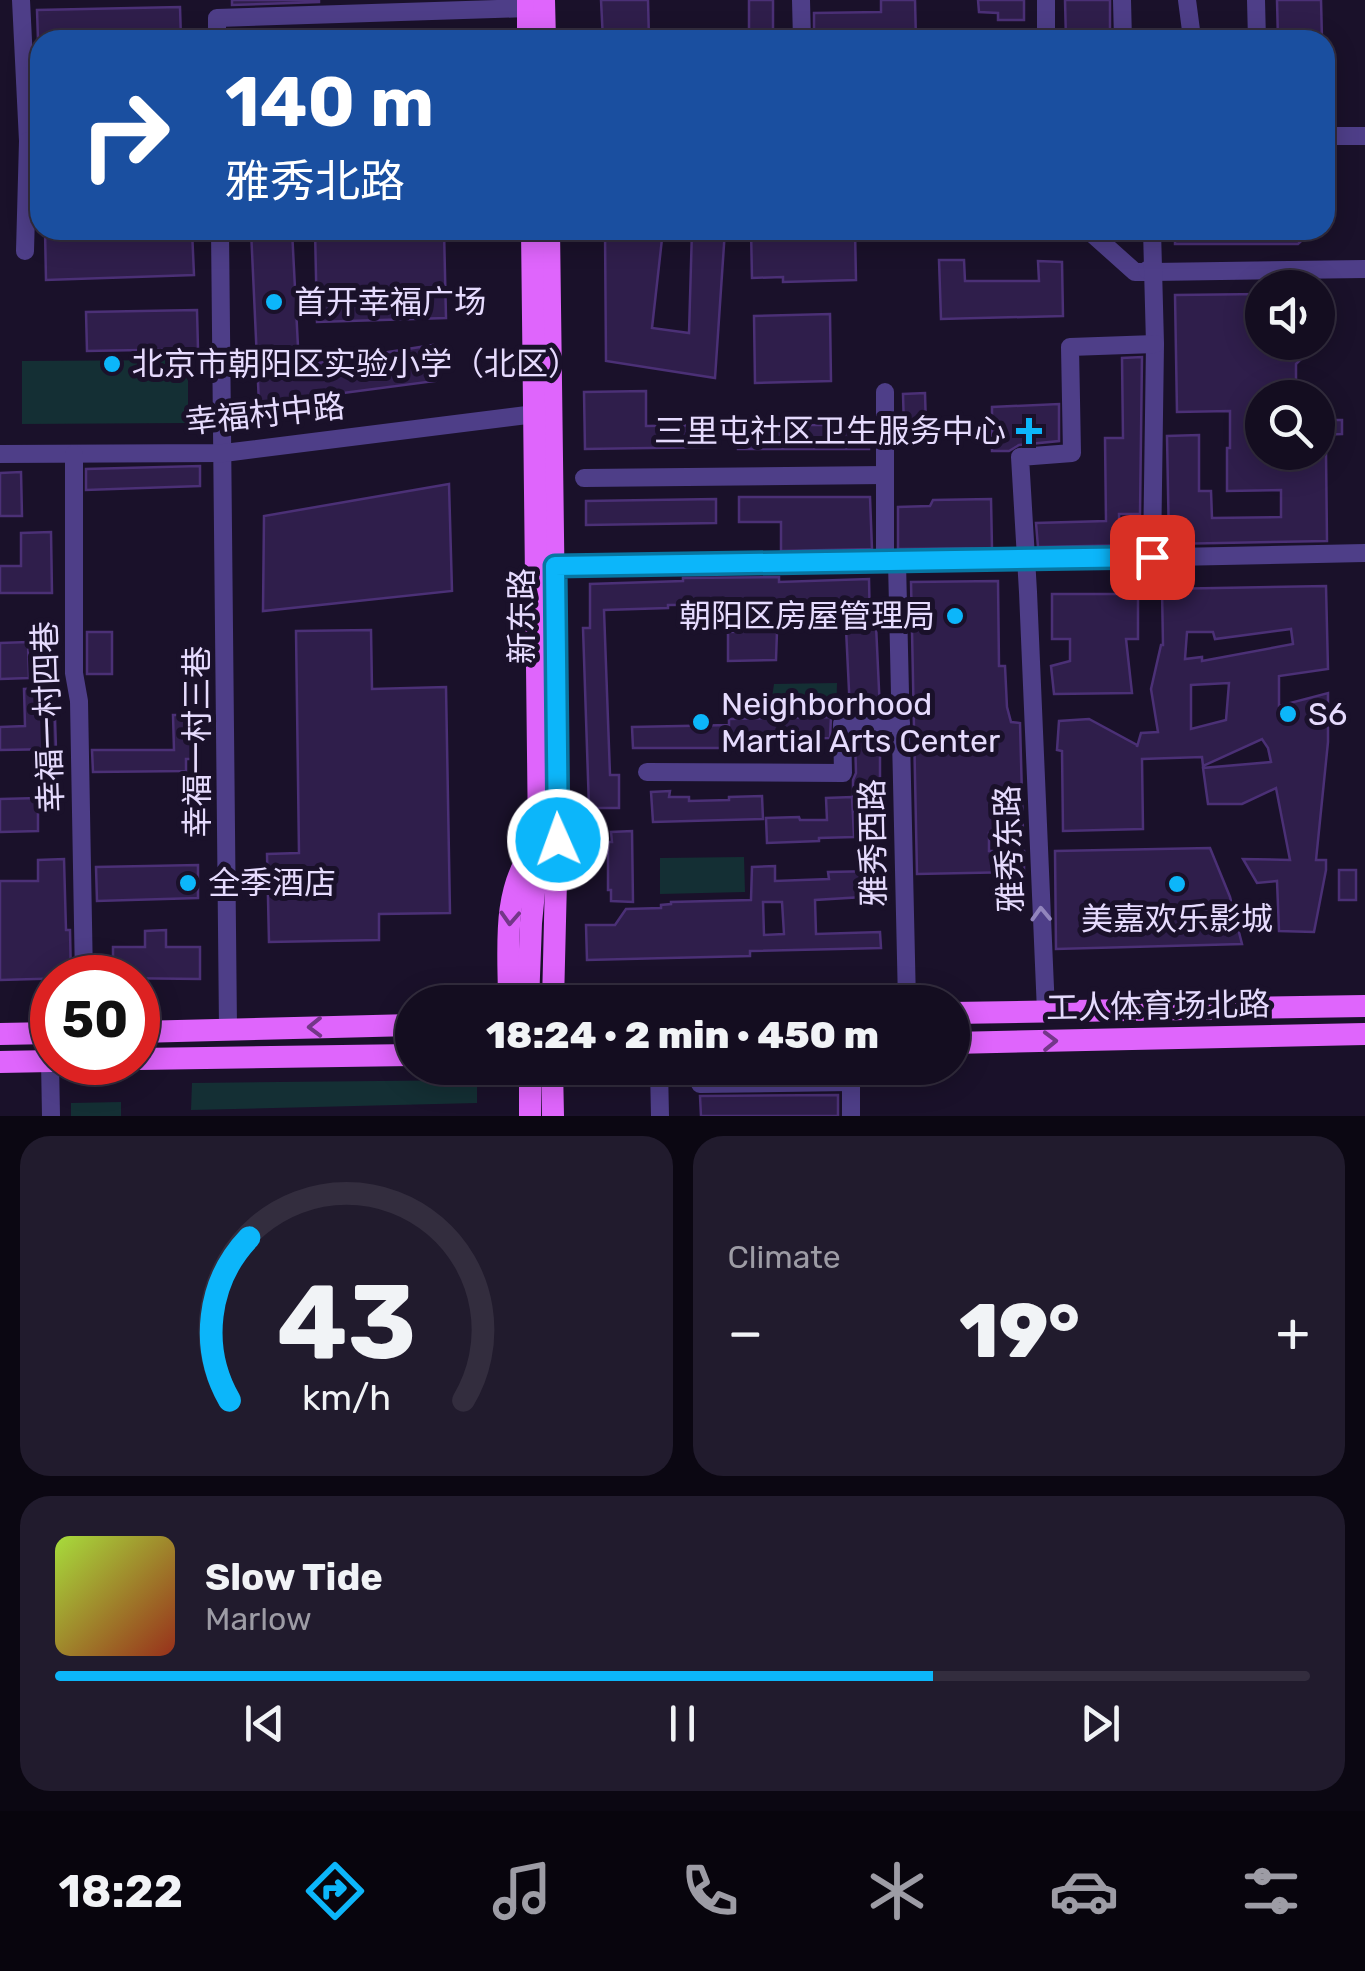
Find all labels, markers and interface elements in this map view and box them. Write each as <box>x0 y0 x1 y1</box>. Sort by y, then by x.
text: 140 m <box>225 61 434 144</box>
icon: right <box>60 70 190 200</box>
text: 雅秀北路 <box>225 155 405 208</box>
map controls <box>1245 270 1335 470</box>
button: sound <box>1245 270 1335 360</box>
place label: 首开幸福广场 <box>294 283 486 321</box>
marker: 首开幸福广场 <box>263 291 285 313</box>
place label: 北京市朝阳区实验小学（北区） <box>132 345 580 383</box>
marker: 北京市朝阳区实验小学（北区） <box>101 353 123 375</box>
button: search <box>1245 380 1335 470</box>
street label: 幸福村中路 <box>183 387 347 441</box>
place label: 三里屯社区卫生服务中心 <box>654 412 1006 450</box>
marker: 三里屯社区卫生服务中心 <box>1016 418 1042 444</box>
pin <box>1110 515 1195 600</box>
icon: arrive <box>1125 530 1180 585</box>
street label: 新东路 <box>503 568 541 664</box>
place label: 朝阳区房屋管理局 <box>679 597 935 635</box>
marker: 朝阳区房屋管理局 <box>944 605 966 627</box>
street label: 幸福一村四巷 <box>26 620 70 814</box>
street label: 幸福一村三巷 <box>178 646 216 838</box>
place label: Neighborhood Martial Arts Center <box>721 685 1000 760</box>
place label: S6 <box>1308 695 1347 733</box>
marker: S6 <box>1277 703 1299 725</box>
marker: Neighborhood Martial Arts Center <box>690 711 712 733</box>
street label: 雅秀西路 <box>853 779 893 907</box>
street label: 雅秀东路 <box>988 784 1030 914</box>
position arrow <box>506 788 610 892</box>
place label: 全季酒店 <box>208 864 336 902</box>
marker: 全季酒店 <box>177 872 199 894</box>
marker: 美嘉欢乐影城 <box>1166 873 1188 895</box>
place label: 美嘉欢乐影城 <box>1081 900 1273 938</box>
one-way arrow <box>1031 906 1052 922</box>
one-way arrow <box>500 911 521 927</box>
speed limit sign: 50 <box>30 955 160 1085</box>
street label: 工人体育场北路 <box>1046 985 1270 1027</box>
text: 18:24 · 2 min · 450 m <box>486 1012 879 1058</box>
one-way arrow <box>307 1016 322 1038</box>
one-way arrow <box>1042 1031 1058 1052</box>
text: Climate <box>728 1238 841 1276</box>
text: 43 <box>276 1261 416 1384</box>
text: 19° <box>959 1287 1080 1376</box>
text: − <box>728 1300 763 1365</box>
text: + <box>1276 1300 1310 1365</box>
text: km/h <box>302 1377 391 1419</box>
text: Slow Tide <box>205 1554 383 1600</box>
text: Marlow <box>205 1600 312 1638</box>
icon: previous <box>237 1696 292 1751</box>
icon: pause <box>655 1696 710 1751</box>
icon: next <box>1073 1696 1128 1751</box>
icon: directions <box>300 1856 370 1926</box>
icon: music <box>487 1856 557 1926</box>
icon: phone <box>675 1856 745 1926</box>
icon: climate <box>862 1856 932 1926</box>
icon: car <box>1049 1856 1119 1926</box>
icon: filters <box>1236 1856 1306 1926</box>
text: 18:22 <box>59 1865 183 1918</box>

